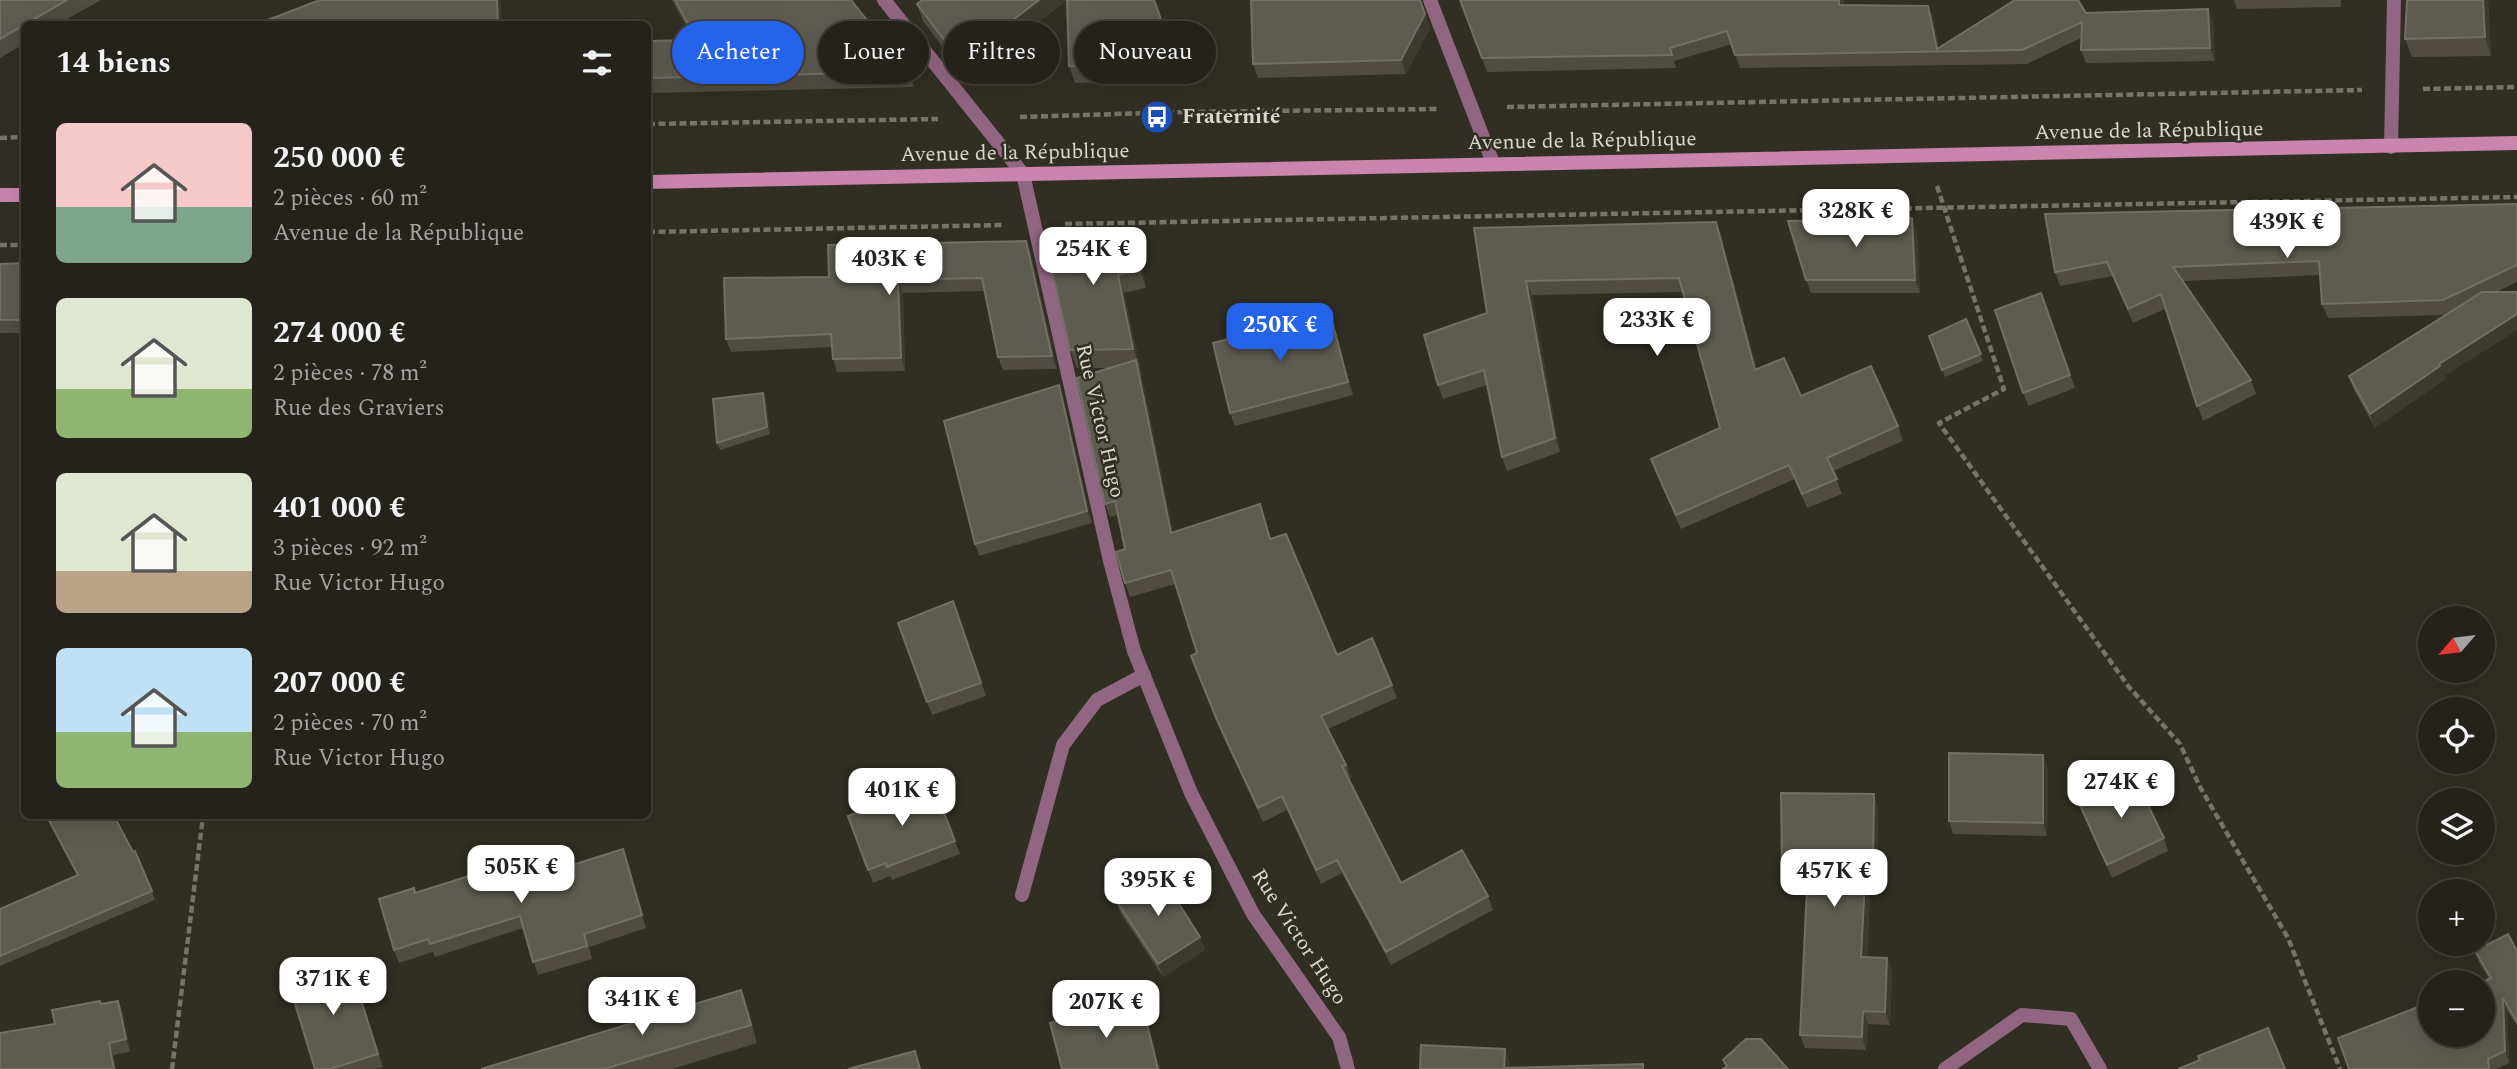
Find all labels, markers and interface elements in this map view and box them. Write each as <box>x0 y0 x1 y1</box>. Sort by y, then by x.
chip: Acheter <box>672 21 804 84</box>
chip: Louer <box>818 21 929 84</box>
chip: Filtres <box>943 21 1060 84</box>
chip: Nouveau <box>1074 21 1216 84</box>
text: 14 biens <box>56 40 171 86</box>
icon: filters <box>578 44 616 82</box>
bus stop icon: Fraternité <box>1138 98 1176 136</box>
place label: Fraternité <box>1182 101 1280 133</box>
street label: Avenue de la République <box>2034 113 2264 149</box>
street label: Avenue de la République <box>1467 123 1697 159</box>
text: 250 000 € <box>273 135 406 181</box>
street label: Avenue de la République <box>900 135 1130 171</box>
icon: home <box>112 151 196 235</box>
text: 2 pièces · 60 m² <box>273 181 427 216</box>
pin: 328K € <box>1799 190 1913 249</box>
text: 328K € <box>1818 194 1894 229</box>
pin: 439K € <box>2230 201 2344 260</box>
text: 439K € <box>2249 205 2325 240</box>
text: Avenue de la République <box>273 216 524 251</box>
pin: 254K € <box>1036 228 1150 287</box>
text: 254K € <box>1055 232 1131 267</box>
pin: 403K € <box>832 238 946 297</box>
text: 403K € <box>851 242 927 277</box>
pin: 233K € <box>1600 298 1714 358</box>
text: 233K € <box>1619 303 1695 338</box>
pin: 250K € <box>1223 304 1337 363</box>
text: 250K € <box>1242 308 1318 343</box>
text: 274 000 € <box>273 310 406 356</box>
icon: home <box>112 326 196 410</box>
street label: Rue Victor Hugo <box>1067 341 1133 501</box>
text: 2 pièces · 78 m² <box>273 356 427 391</box>
text: Rue des Graviers <box>273 391 444 426</box>
text: 401 000 € <box>273 485 406 531</box>
icon: home <box>112 501 196 585</box>
text: 3 pièces · 92 m² <box>273 531 427 566</box>
text: Rue Victor Hugo <box>273 566 445 601</box>
north arrow <box>2418 606 2496 682</box>
map controls <box>2418 606 2495 1047</box>
text: 207 000 € <box>273 660 406 706</box>
icon: home <box>112 676 196 760</box>
button: locate <box>2418 697 2495 774</box>
text: 2 pièces · 70 m² <box>273 706 427 741</box>
text: Rue Victor Hugo <box>273 741 445 776</box>
pin: 274K € <box>2064 760 2178 820</box>
text: 274K € <box>2083 765 2159 800</box>
pin: 401K € <box>845 768 959 828</box>
text: 401K € <box>864 773 940 808</box>
button: layers <box>2418 788 2495 865</box>
pin: 505K € <box>464 846 578 905</box>
text: 505K € <box>483 850 559 885</box>
pin: 457K € <box>1777 850 1891 909</box>
text: 457K € <box>1796 854 1872 889</box>
pin: 395K € <box>1101 858 1215 918</box>
street label: Rue Victor Hugo <box>1243 862 1355 1012</box>
text: 395K € <box>1120 863 1196 898</box>
button: + <box>2418 879 2495 956</box>
pin: 371K € <box>276 958 390 1017</box>
text: 371K € <box>295 962 371 997</box>
button: − <box>2418 970 2495 1047</box>
pin: 341K € <box>585 978 699 1037</box>
pin: 207K € <box>1049 981 1163 1040</box>
text: 341K € <box>604 982 680 1017</box>
text: 207K € <box>1068 985 1144 1020</box>

